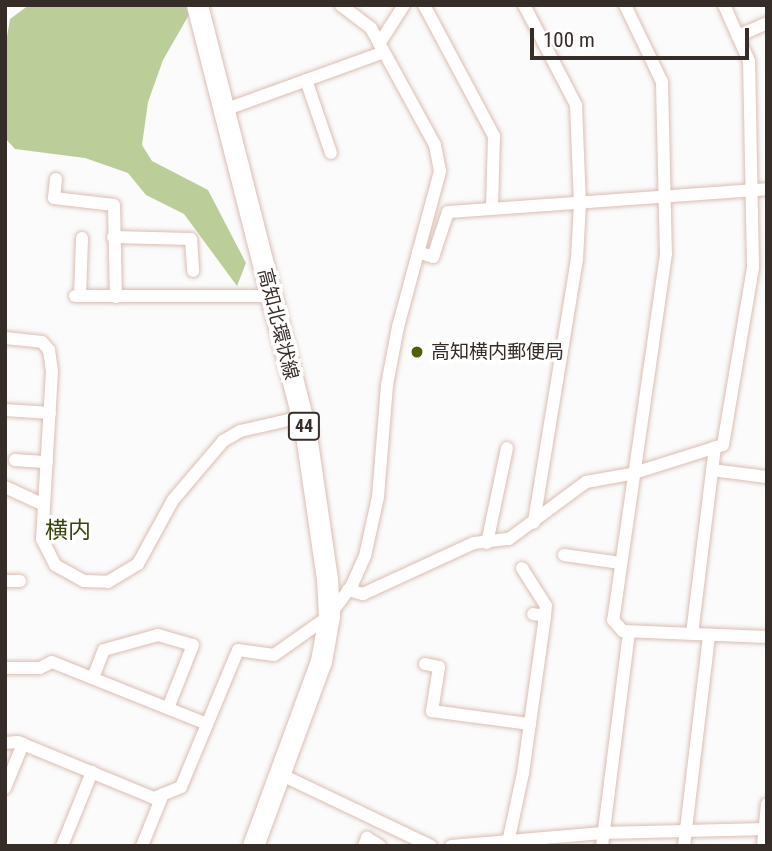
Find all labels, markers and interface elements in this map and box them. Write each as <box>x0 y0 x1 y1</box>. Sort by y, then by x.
scale bar <box>534 14 753 58</box>
text: 100 m <box>543 28 595 52</box>
street label: 高知北環状線 <box>253 266 303 382</box>
place label: 高知横内郵便局 <box>431 341 564 363</box>
marker: 高知横内郵便局 <box>409 344 425 360</box>
road number: 44 <box>286 412 322 440</box>
district label: 横内 <box>45 517 91 545</box>

